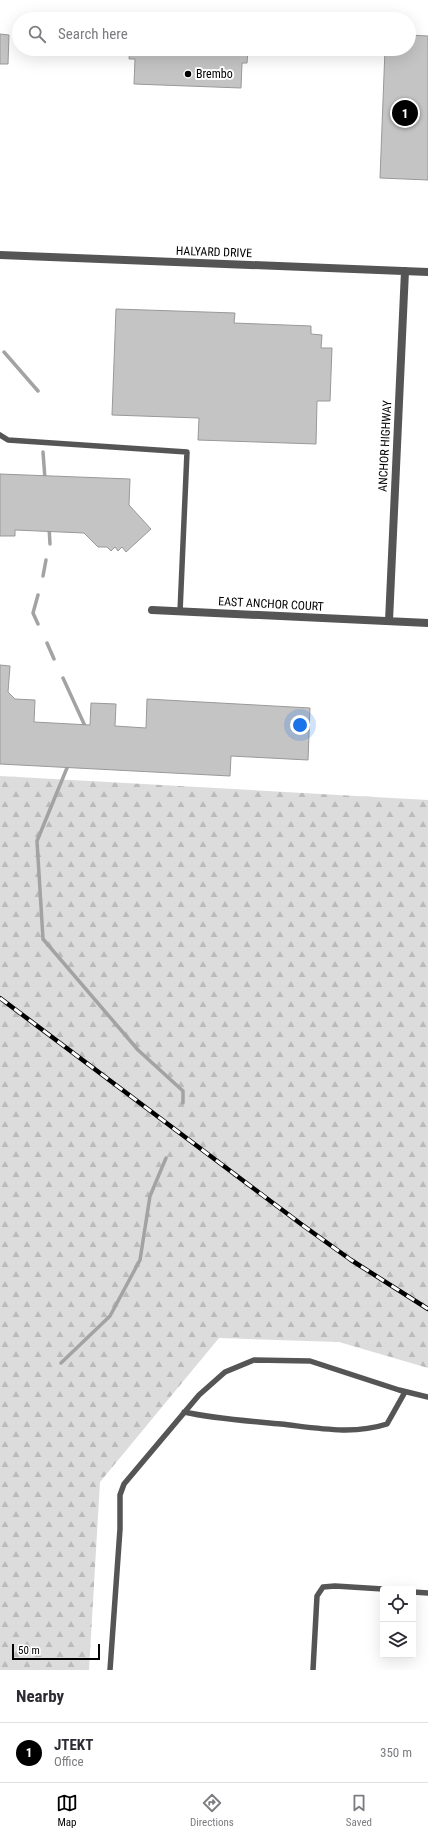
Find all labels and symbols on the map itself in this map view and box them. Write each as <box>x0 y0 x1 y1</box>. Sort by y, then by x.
place label: Brembo <box>196 67 233 81</box>
marker: Brembo <box>183 69 193 79</box>
pin: 1 <box>392 98 418 128</box>
street label: HALYARD DRIVE <box>176 244 252 260</box>
street label: ANCHOR HIGHWAY <box>376 399 394 492</box>
street label: EAST ANCHOR COURT <box>218 594 324 614</box>
your location <box>290 715 310 735</box>
scale bar <box>12 1642 100 1661</box>

